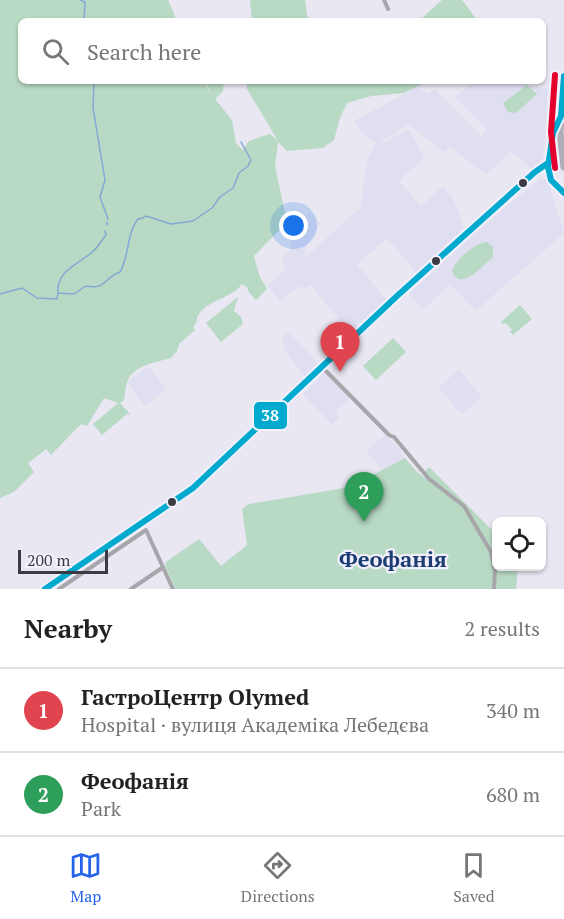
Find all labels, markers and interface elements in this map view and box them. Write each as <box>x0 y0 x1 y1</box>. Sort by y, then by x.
search box <box>18 18 546 84</box>
icon: search <box>39 35 72 68</box>
text: Search here <box>87 37 201 66</box>
unlabelled marker <box>517 177 529 189</box>
your location <box>279 211 308 240</box>
unlabelled marker <box>430 255 442 267</box>
pin: 1 <box>320 322 360 372</box>
line badge: 38 <box>253 401 288 430</box>
text: 38 <box>261 404 279 426</box>
pin: 2 <box>344 472 384 522</box>
unlabelled marker <box>166 496 178 508</box>
map controls <box>492 517 546 571</box>
button: locate <box>492 517 546 571</box>
district label: Феофанія <box>339 544 447 573</box>
scale bar <box>18 547 108 574</box>
text: 200 m <box>27 549 70 571</box>
text: Nearby <box>24 611 112 645</box>
text: 2 results <box>465 615 540 642</box>
text: ГастроЦентр Olymed <box>81 682 309 711</box>
text: 1 <box>38 697 49 724</box>
text: 340 m <box>486 697 540 724</box>
text: Hospital · вулиця Академіка Лебедєва <box>81 711 429 738</box>
text: Феофанія <box>81 766 189 795</box>
text: 2 <box>38 781 49 808</box>
text: 680 m <box>486 781 540 808</box>
text: Park <box>81 795 121 822</box>
tab: Map <box>69 849 102 907</box>
tab: Directions <box>241 849 315 907</box>
tab: Saved <box>453 849 495 907</box>

